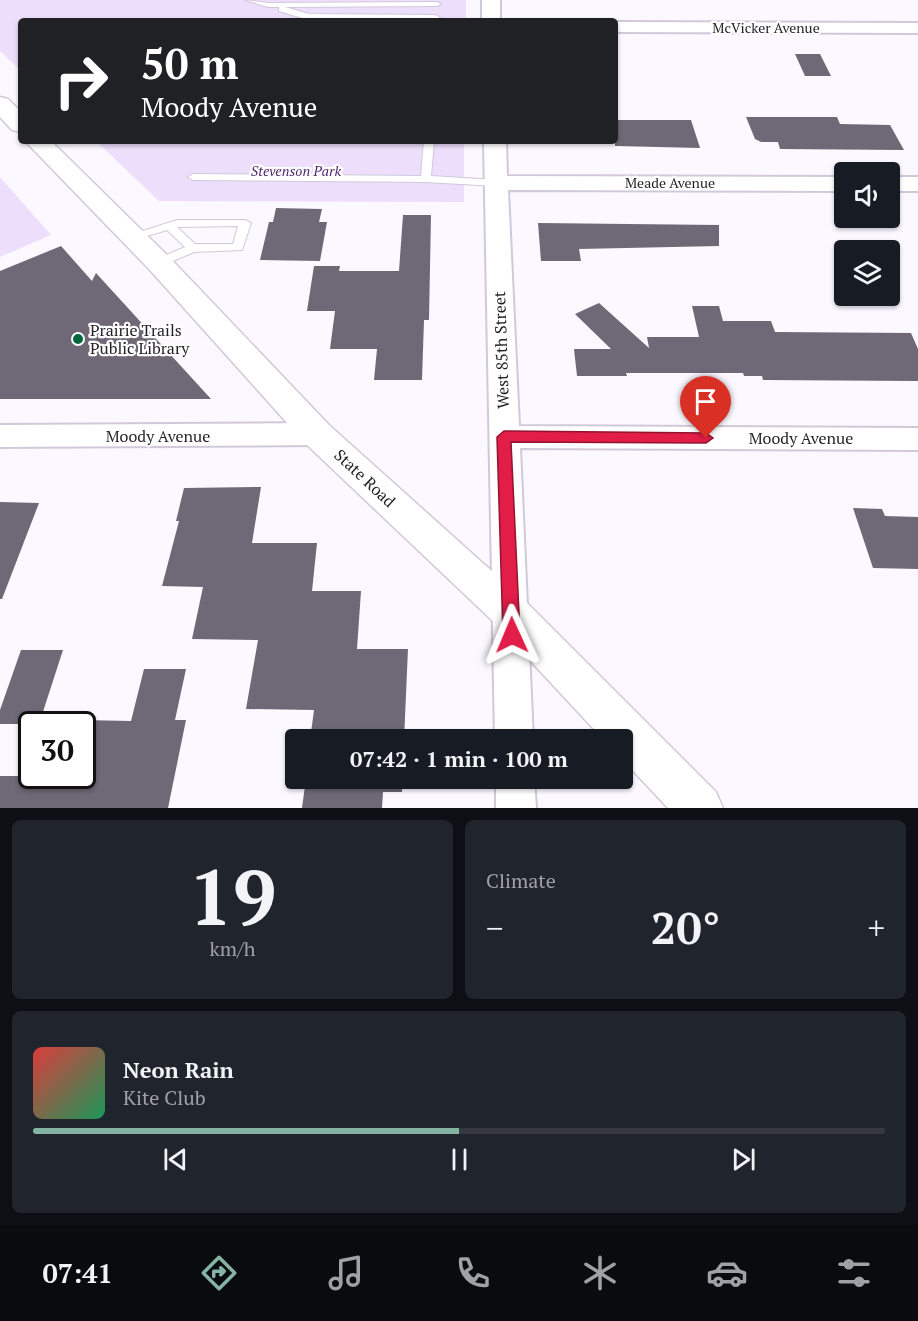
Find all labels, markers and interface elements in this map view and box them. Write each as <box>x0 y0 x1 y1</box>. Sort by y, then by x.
street label: McVicker Avenue <box>712 18 820 37</box>
text: 50 m <box>141 35 239 91</box>
icon: right <box>42 42 120 120</box>
text: Moody Avenue <box>141 89 317 125</box>
park label: Stevenson Park <box>251 161 341 180</box>
map controls <box>834 162 900 306</box>
button: sound <box>834 162 900 228</box>
street label: Meade Avenue <box>625 173 715 192</box>
button: layers <box>834 240 900 306</box>
street label: West 85th Street <box>488 291 514 409</box>
place label: Prairie Trails Public Library <box>90 319 190 359</box>
marker: Prairie Trails Public Library <box>71 332 85 346</box>
pin <box>680 376 731 438</box>
icon: arrive <box>689 385 722 418</box>
street label: Moody Avenue <box>106 425 210 447</box>
street label: Moody Avenue <box>749 427 853 449</box>
street label: State Road <box>330 444 400 512</box>
position arrow <box>480 603 544 667</box>
speed limit sign: 30 <box>18 711 96 789</box>
text: 07:42 · 1 min · 100 m <box>350 744 568 773</box>
text: 19 <box>188 844 277 947</box>
text: Climate <box>486 867 556 894</box>
text: 20° <box>651 897 720 957</box>
text: − <box>486 906 504 949</box>
text: + <box>867 906 885 949</box>
text: km/h <box>209 935 256 962</box>
text: Neon Rain <box>123 1055 234 1084</box>
text: Kite Club <box>123 1084 206 1111</box>
icon: previous <box>159 1143 192 1176</box>
icon: pause <box>443 1143 476 1176</box>
icon: next <box>727 1143 760 1176</box>
icon: directions <box>198 1252 240 1294</box>
icon: music <box>325 1252 367 1294</box>
icon: phone <box>452 1252 494 1294</box>
icon: climate <box>579 1252 621 1294</box>
icon: car <box>706 1252 748 1294</box>
icon: filters <box>833 1252 875 1294</box>
text: 07:41 <box>43 1255 113 1291</box>

